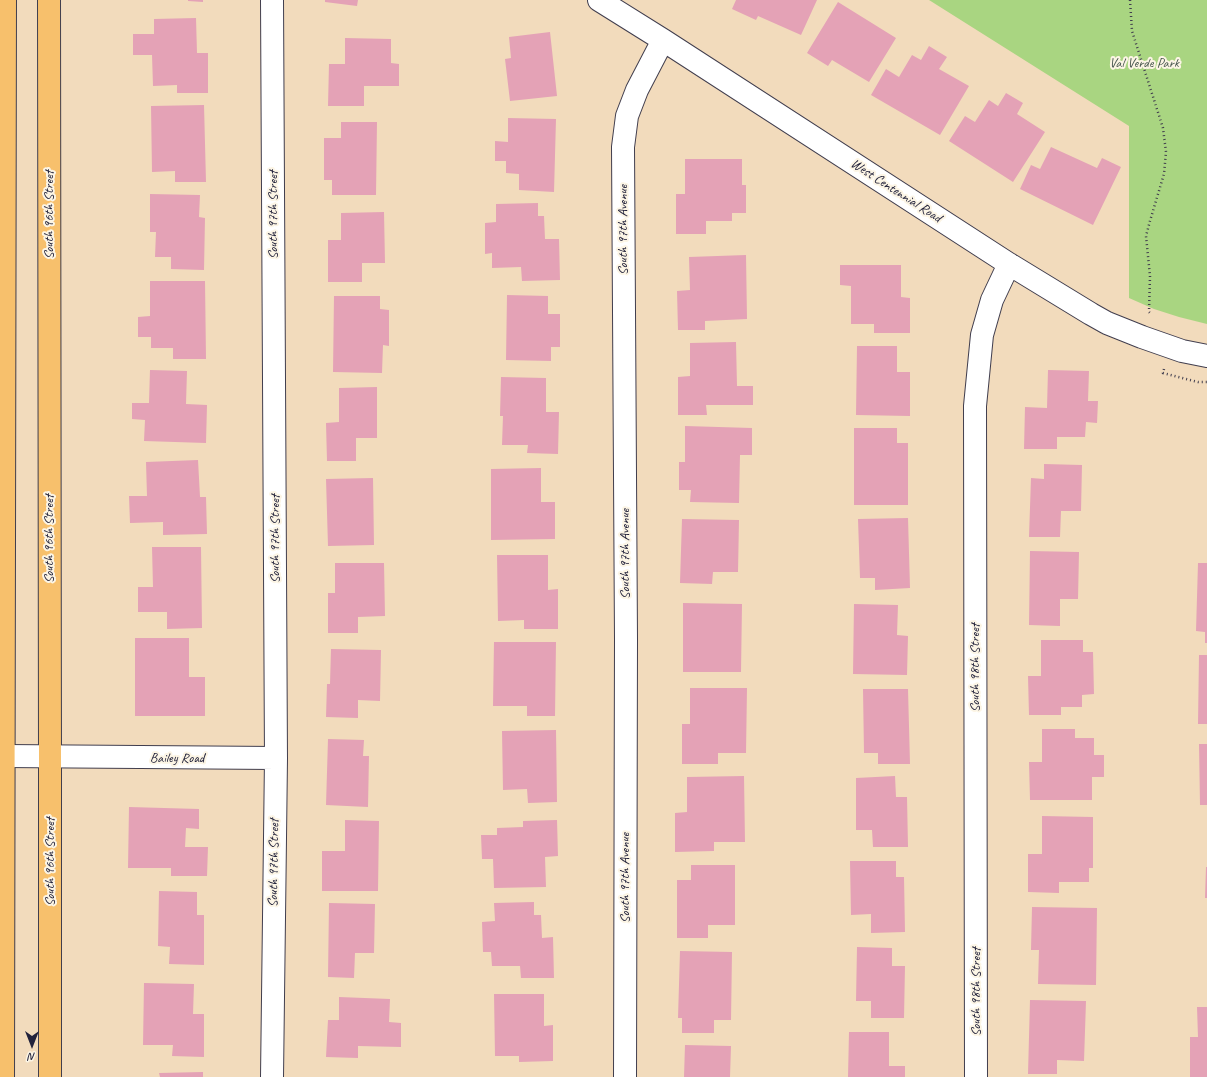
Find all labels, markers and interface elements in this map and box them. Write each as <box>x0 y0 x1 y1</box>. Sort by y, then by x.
park label: Val Verde Park <box>1109 55 1179 71</box>
street label: West Centennial Road <box>848 155 944 227</box>
street label: South 96th Street <box>41 171 57 259</box>
street label: South 97th Street <box>265 171 281 259</box>
street label: South 97th Avenue <box>615 185 631 275</box>
street label: South 96th Street <box>41 495 57 583</box>
street label: South 97th Street <box>267 495 283 583</box>
street label: South 97th Avenue <box>617 509 633 599</box>
street label: South 98th Street <box>967 624 983 712</box>
street label: Bailey Road <box>150 750 204 766</box>
street label: South 96th Street <box>42 818 58 906</box>
street label: South 97th Street <box>265 819 283 907</box>
street label: South 97th Avenue <box>617 833 633 923</box>
street label: South 98th Street <box>968 948 984 1036</box>
north arrow <box>12 1025 52 1065</box>
text: N <box>29 1050 35 1064</box>

